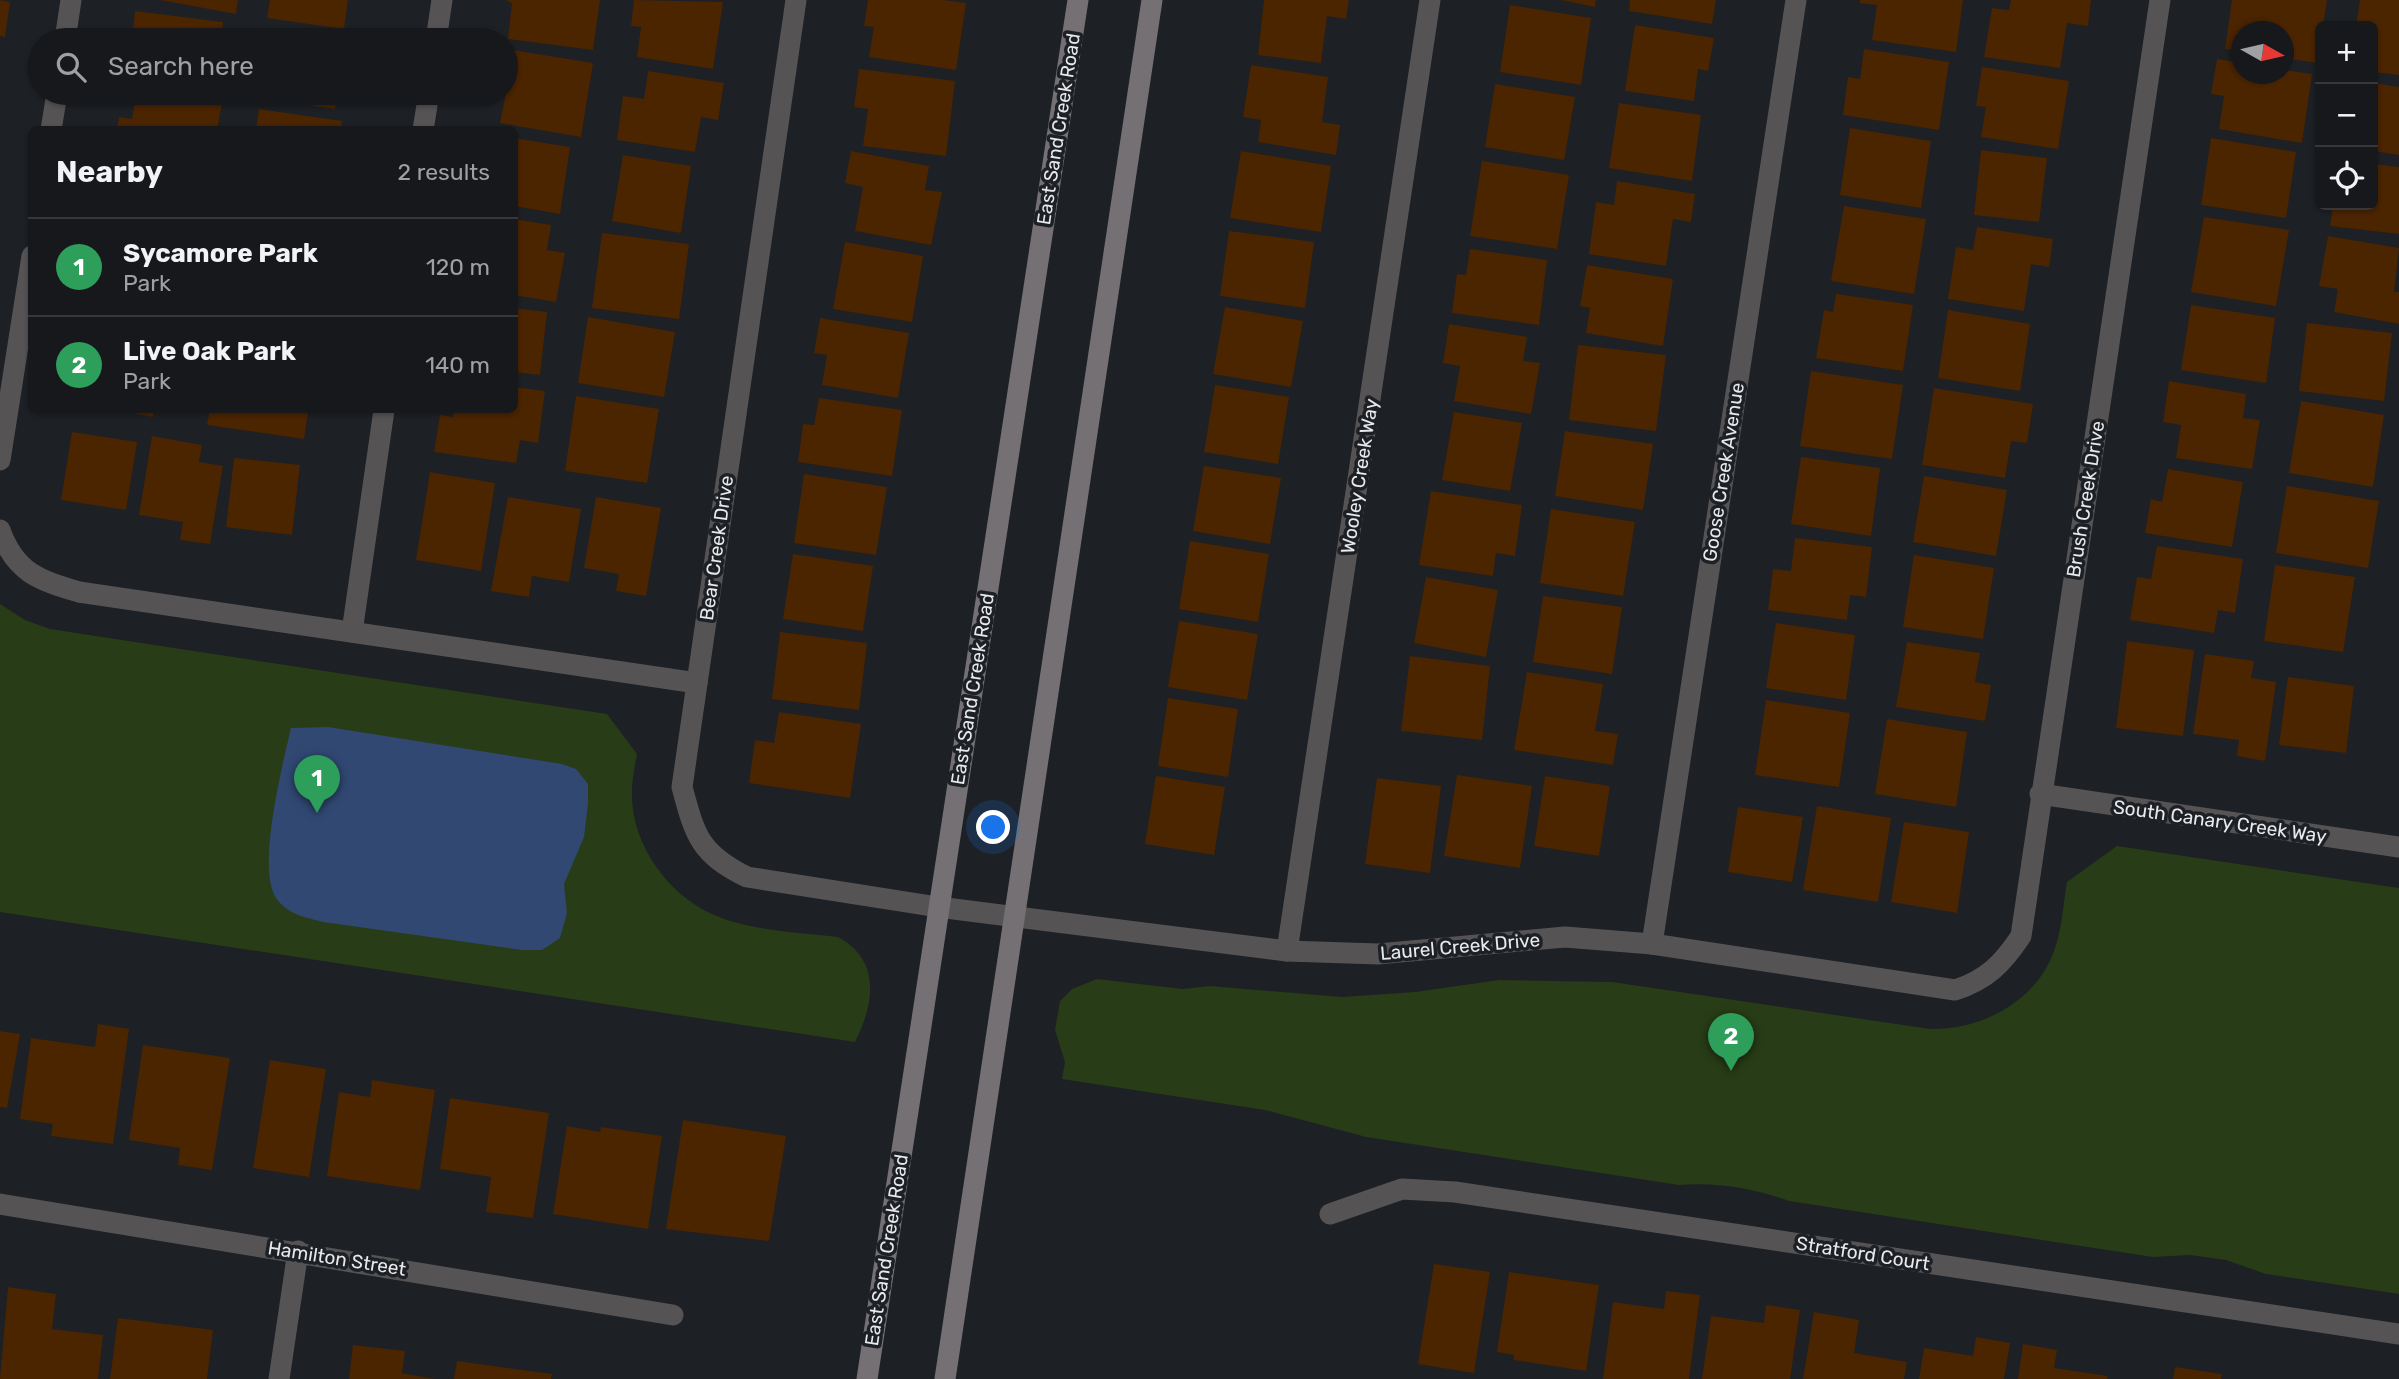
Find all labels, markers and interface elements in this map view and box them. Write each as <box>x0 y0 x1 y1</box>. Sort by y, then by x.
north arrow <box>2231 21 2294 84</box>
map controls <box>2315 21 2378 210</box>
button: + <box>2315 21 2378 84</box>
search box <box>28 28 518 105</box>
street label: East Sand Creek Road <box>1032 32 1085 227</box>
icon: search <box>52 48 90 86</box>
text: Search here <box>108 51 254 82</box>
button: − <box>2315 84 2378 147</box>
button: locate <box>2315 147 2378 210</box>
text: Nearby <box>56 154 163 190</box>
text: 2 results <box>398 158 490 186</box>
text: Sycamore Park <box>123 238 318 269</box>
text: 1 <box>73 253 85 281</box>
text: 120 m <box>426 253 490 281</box>
text: Park <box>123 269 171 297</box>
text: Live Oak Park <box>123 336 296 367</box>
text: 2 <box>72 351 86 379</box>
text: 140 m <box>425 351 490 379</box>
text: Park <box>123 367 171 395</box>
street label: Goose Creek Avenue <box>1698 381 1749 563</box>
street label: Wooley Creek Way <box>1336 397 1383 555</box>
street label: Brush Creek Drive <box>2062 419 2109 579</box>
street label: Bear Creek Drive <box>695 474 738 622</box>
street label: East Sand Creek Road <box>946 592 999 787</box>
pin: 1 <box>294 755 340 813</box>
street label: South Canary Creek Way <box>2112 795 2328 848</box>
your location <box>976 810 1010 844</box>
street label: Laurel Creek Drive <box>1379 928 1541 965</box>
pin: 2 <box>1708 1013 1754 1071</box>
street label: East Sand Creek Road <box>860 1153 913 1348</box>
street label: Stratford Court <box>1795 1232 1932 1275</box>
street label: Hamilton Street <box>266 1236 408 1281</box>

